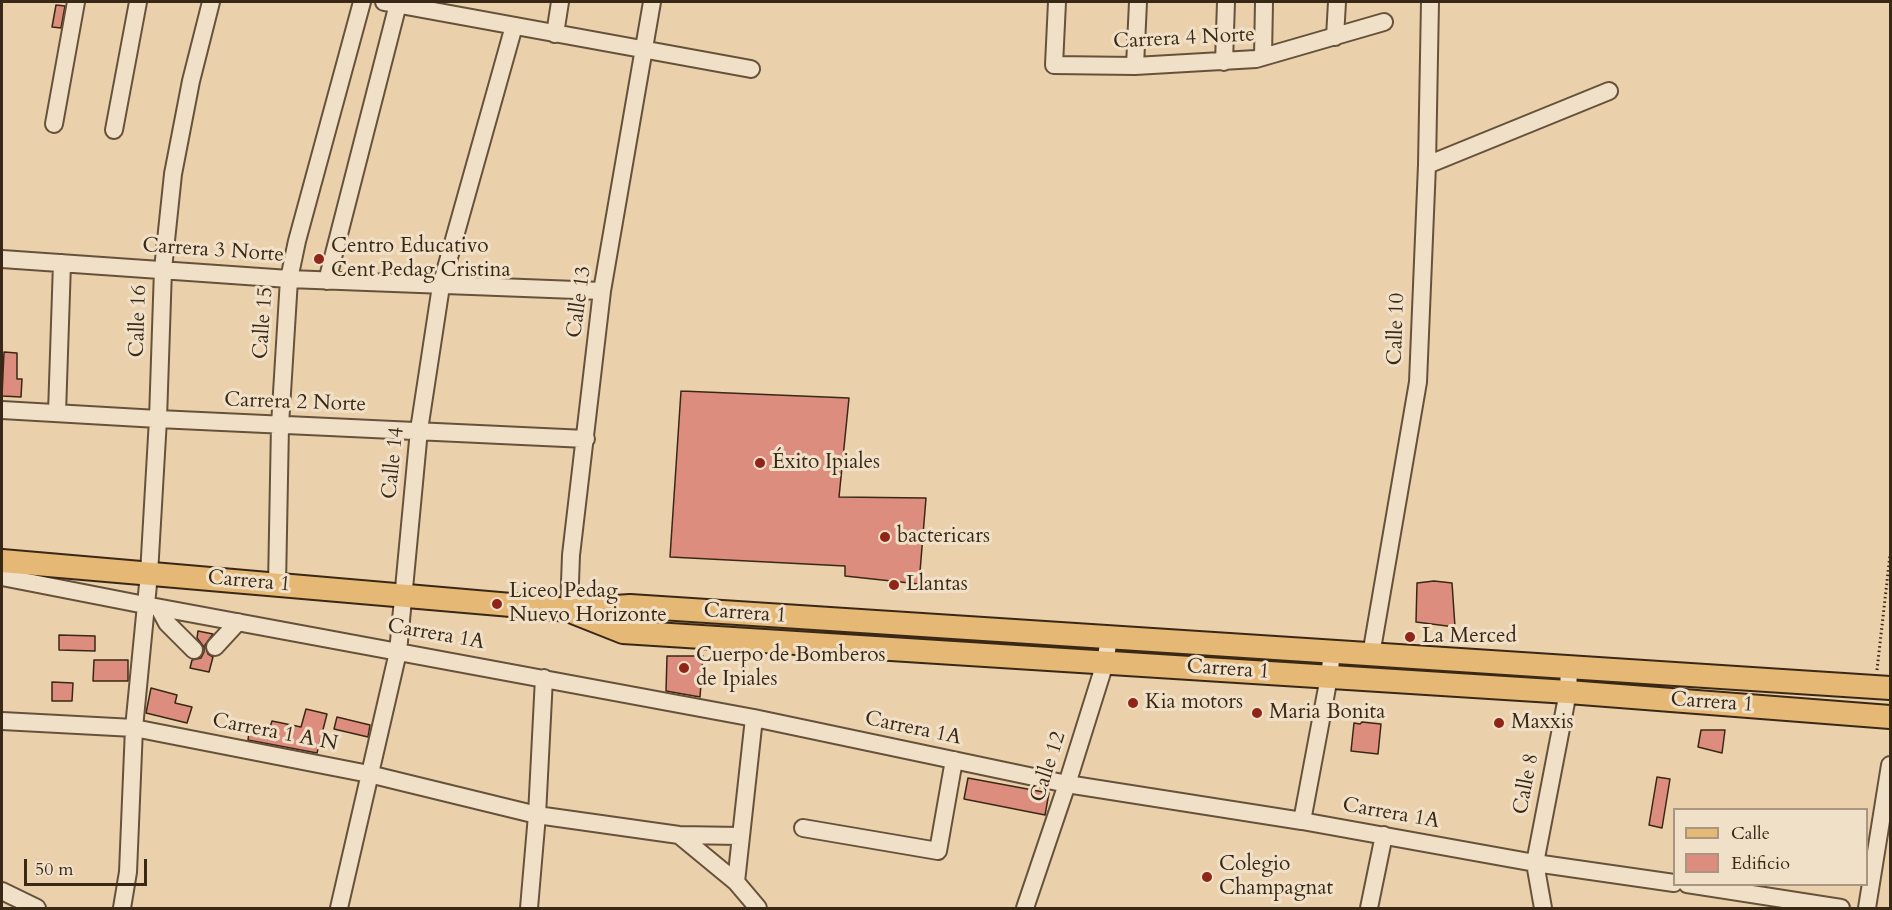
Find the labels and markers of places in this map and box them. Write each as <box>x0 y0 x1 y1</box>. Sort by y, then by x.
place label: Centro Educativo Cent Pedag Cristina <box>331 234 511 284</box>
marker: Centro Educativo Cent Pedag Cristina <box>312 252 326 266</box>
place label: Éxito Ipiales <box>772 450 880 476</box>
marker: Éxito Ipiales <box>753 456 767 470</box>
place label: bactericars <box>897 524 990 550</box>
marker: bactericars <box>878 530 892 544</box>
place label: Llantas <box>906 572 968 598</box>
marker: Llantas <box>887 578 901 592</box>
place label: Liceo Pedag Nuevo Horizonte <box>509 579 667 629</box>
marker: Liceo Pedag Nuevo Horizonte <box>490 597 504 611</box>
place label: La Merced <box>1422 624 1517 650</box>
marker: La Merced <box>1403 630 1417 644</box>
place label: Cuerpo de Bomberos de Ipiales <box>696 643 886 693</box>
marker: Cuerpo de Bomberos de Ipiales <box>677 661 691 675</box>
place label: Kia motors <box>1145 690 1243 716</box>
marker: Kia motors <box>1126 696 1140 710</box>
place label: Maria Bonita <box>1269 700 1385 726</box>
marker: Maria Bonita <box>1250 706 1264 720</box>
place label: Maxxis <box>1511 710 1574 736</box>
marker: Maxxis <box>1492 716 1506 730</box>
place label: Colegio Champagnat <box>1219 852 1333 902</box>
marker: Colegio Champagnat <box>1200 870 1214 884</box>

